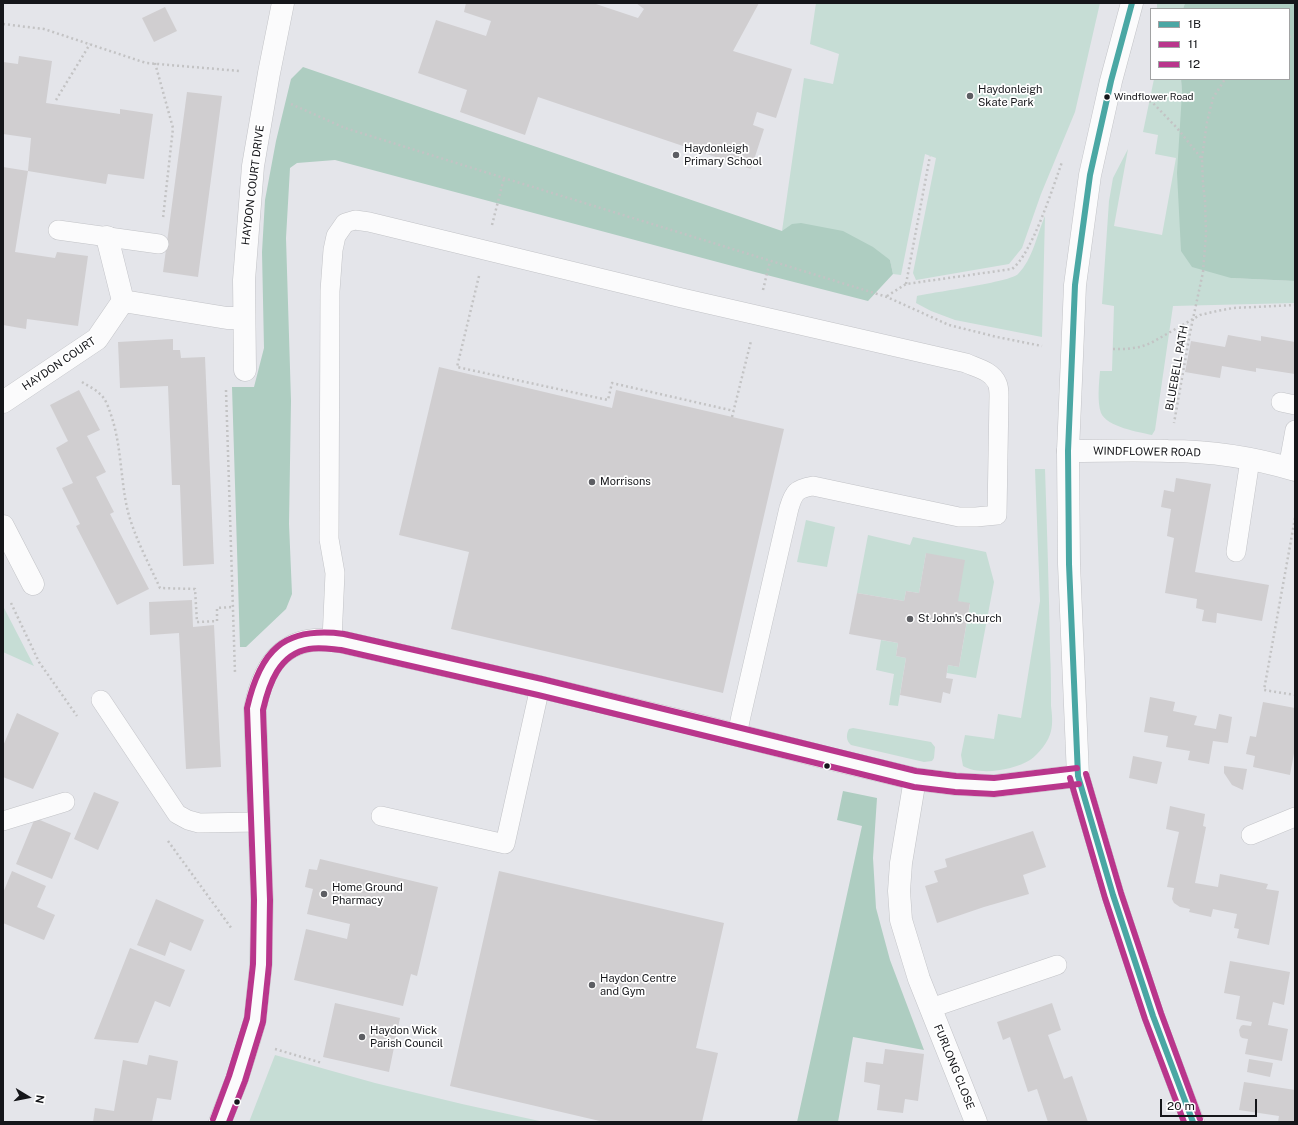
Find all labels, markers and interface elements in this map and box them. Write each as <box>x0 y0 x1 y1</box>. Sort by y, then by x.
legend <box>1150 8 1290 80</box>
text: 1B <box>1188 17 1201 31</box>
text: 11 <box>1188 37 1198 51</box>
text: 12 <box>1188 57 1200 71</box>
place label: Haydonleigh Skate Park <box>978 83 1042 109</box>
marker: Haydonleigh Skate Park <box>965 91 975 101</box>
place label: Windflower Road <box>1114 91 1194 103</box>
marker: Windflower Road <box>1102 92 1112 102</box>
street label: HAYDON COURT DRIVE <box>239 124 267 246</box>
place label: Haydonleigh Primary School <box>684 142 762 168</box>
marker: Haydonleigh Primary School <box>671 150 681 160</box>
street label: BLUEBELL PATH <box>1163 324 1191 412</box>
street label: HAYDON COURT <box>20 335 98 393</box>
street label: WINDFLOWER ROAD <box>1093 444 1201 460</box>
place label: Morrisons <box>600 475 651 489</box>
marker: Morrisons <box>587 477 597 487</box>
place label: St John's Church <box>918 612 1002 626</box>
marker: St John's Church <box>905 614 915 624</box>
unlabelled marker <box>822 761 832 771</box>
place label: Home Ground Pharmacy <box>332 881 403 907</box>
marker: Home Ground Pharmacy <box>319 889 329 899</box>
place label: Haydon Centre and Gym <box>600 972 676 998</box>
marker: Haydon Centre and Gym <box>587 980 597 990</box>
street label: FURLONG CLOSE <box>931 1022 977 1112</box>
place label: Haydon Wick Parish Council <box>370 1024 443 1050</box>
marker: Haydon Wick Parish Council <box>357 1032 367 1042</box>
north arrow <box>8 1077 48 1117</box>
scale bar <box>1162 1091 1259 1117</box>
text: N <box>33 1094 46 1104</box>
unlabelled marker <box>232 1097 242 1107</box>
text: 20 m <box>1167 1099 1195 1113</box>

